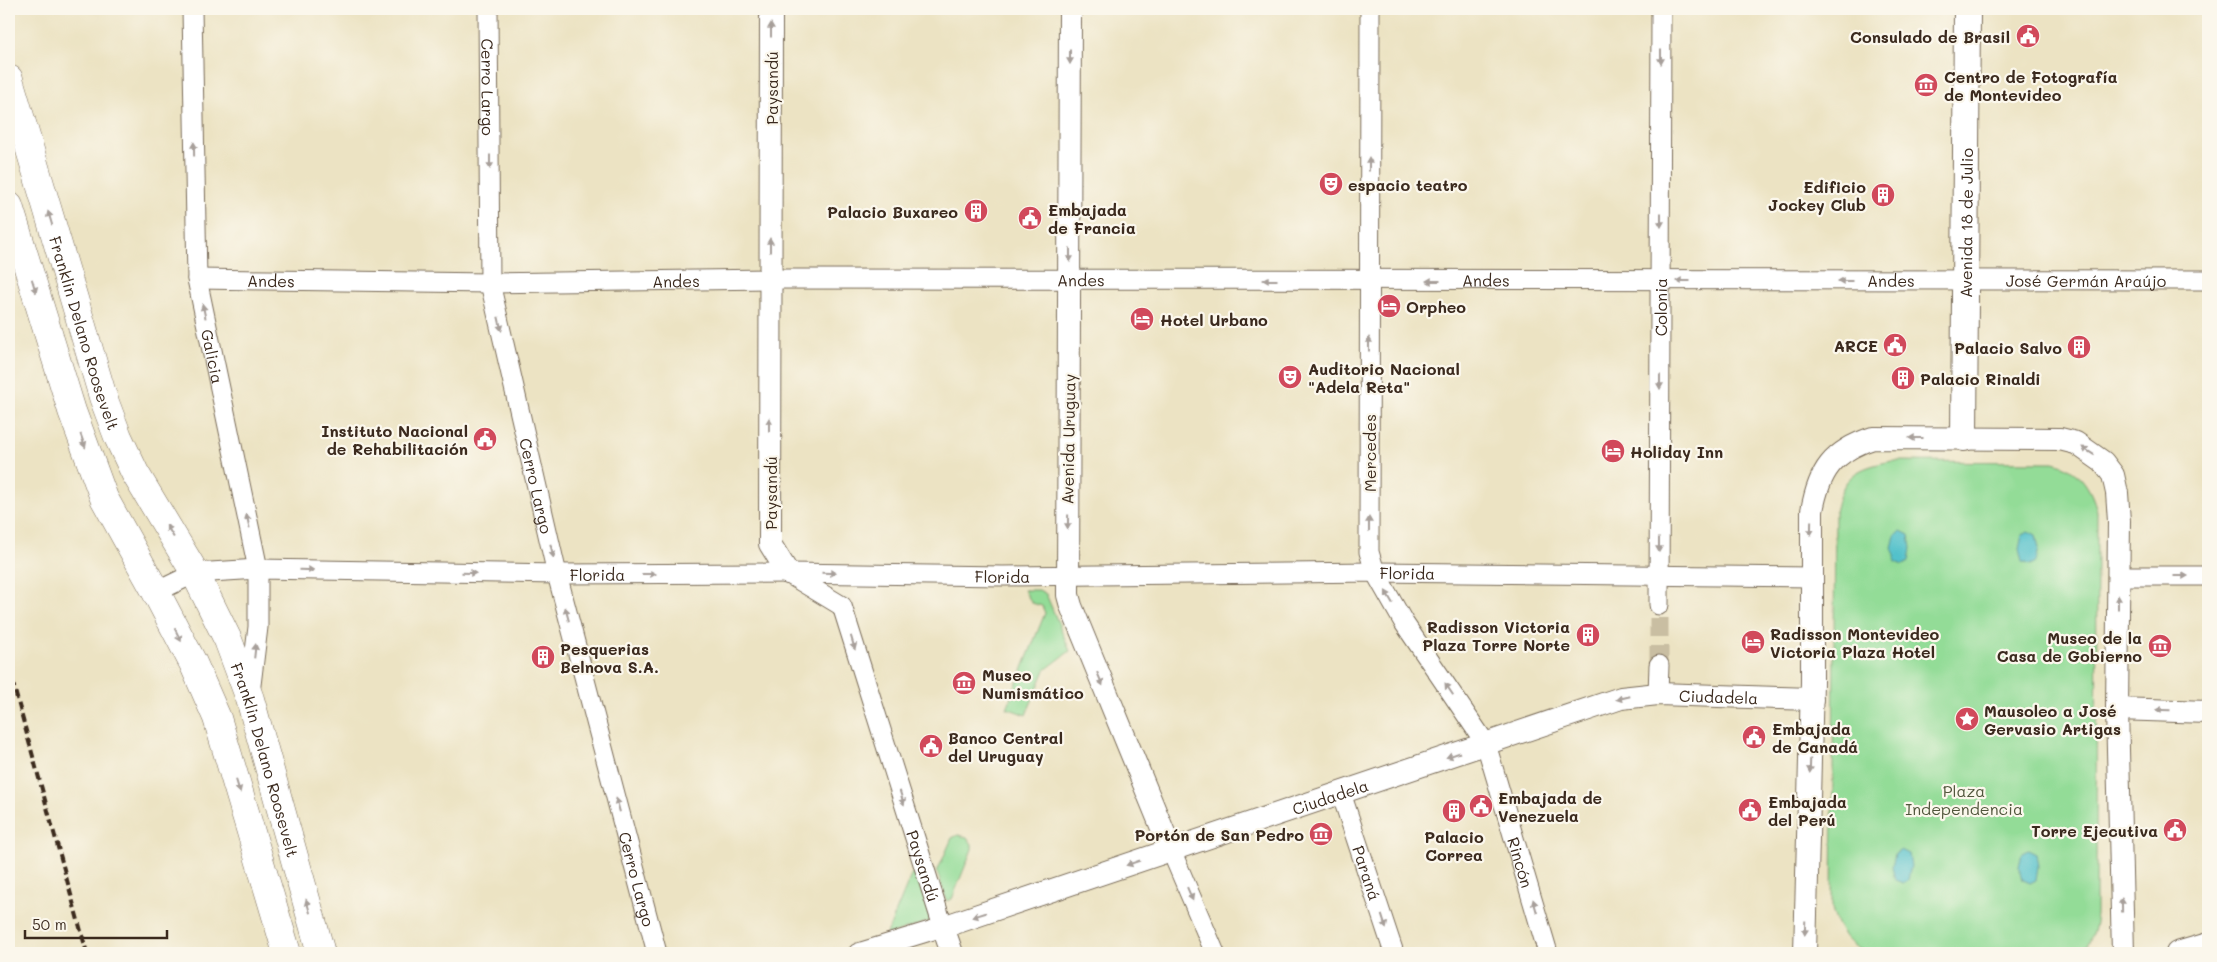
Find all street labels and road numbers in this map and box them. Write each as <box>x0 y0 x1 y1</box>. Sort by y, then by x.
street label: Cerro Largo <box>478 38 499 136</box>
street label: Paysandú <box>761 51 782 125</box>
street label: Avenida 18 de Julio <box>1954 148 1977 298</box>
street label: Franklin Delano Roosevelt <box>45 233 125 433</box>
street label: Andes <box>247 269 295 291</box>
street label: Andes <box>652 269 700 291</box>
street label: Andes <box>1057 269 1105 290</box>
street label: Andes <box>1462 269 1510 290</box>
street label: Andes <box>1867 269 1915 290</box>
street label: José Germán Araújo <box>2006 269 2166 290</box>
street label: Colonia <box>1649 278 1671 336</box>
street label: Galicia <box>197 327 229 385</box>
street label: Avenida Uruguay <box>1056 374 1080 504</box>
street label: Mercedes <box>1359 414 1380 492</box>
street label: Cerro Largo <box>516 436 558 535</box>
street label: Paysandú <box>760 456 781 530</box>
street label: Florida <box>1380 562 1435 583</box>
street label: Florida <box>570 563 625 584</box>
street label: Florida <box>975 565 1030 587</box>
street label: Franklin Delano Roosevelt <box>227 659 304 859</box>
street label: Ciudadela <box>1679 684 1759 708</box>
street label: Ciudadela <box>1289 774 1371 819</box>
street label: Paysandú <box>903 827 945 904</box>
street label: Cerro Largo <box>615 829 660 929</box>
street label: Rincón <box>1504 834 1539 890</box>
street label: Paraná <box>1349 843 1386 903</box>

